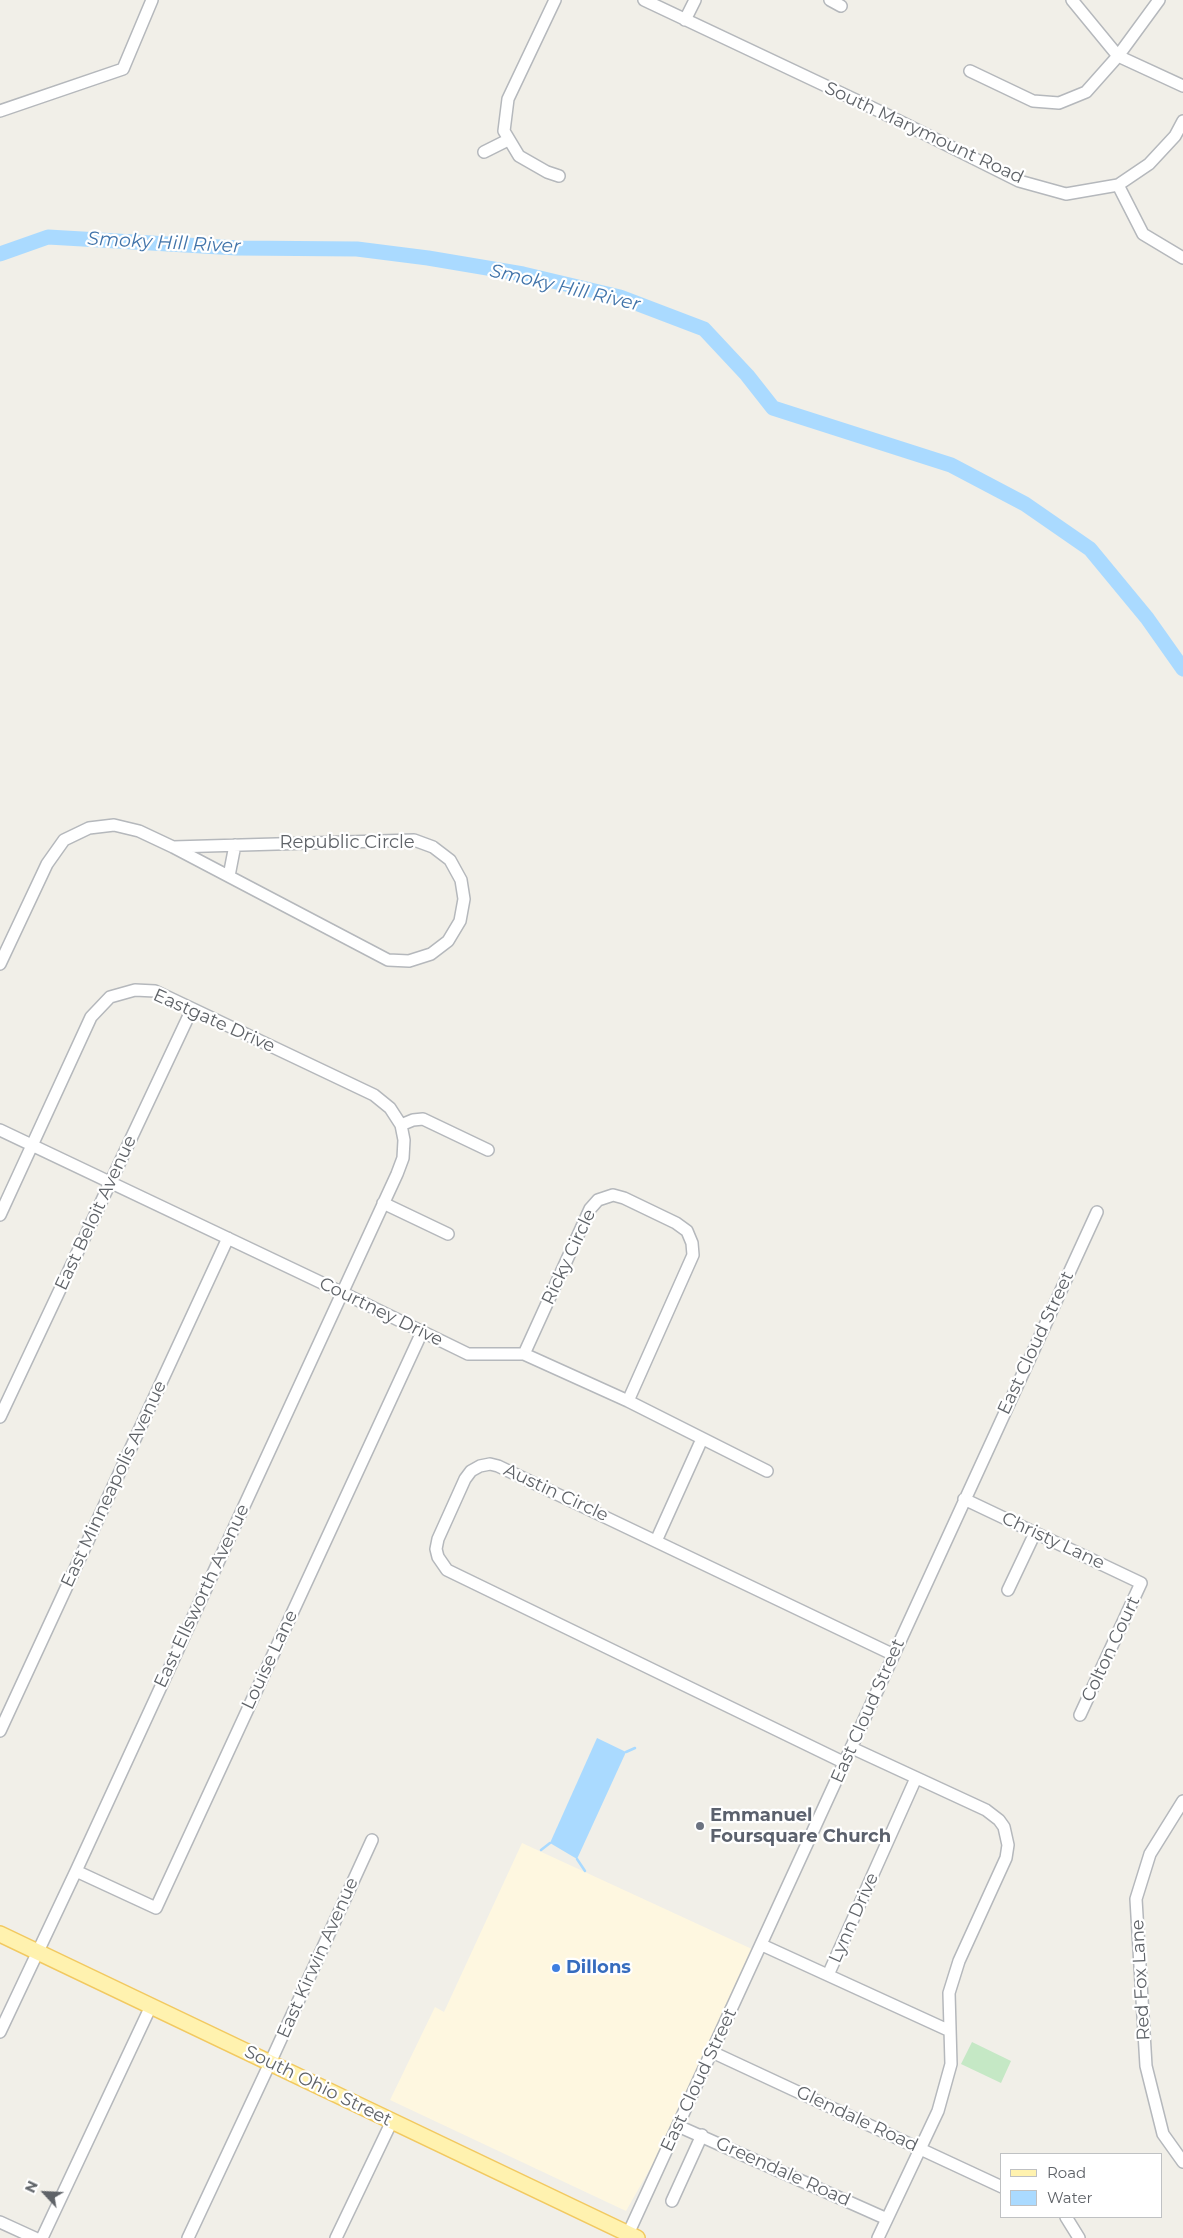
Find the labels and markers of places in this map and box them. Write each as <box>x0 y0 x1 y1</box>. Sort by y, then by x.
place label: Emmanuel Foursquare Church <box>710 1805 891 1848</box>
marker: Emmanuel Foursquare Church <box>694 1820 706 1832</box>
place label: Dillons <box>566 1957 631 1979</box>
marker: Dillons <box>550 1962 562 1974</box>

